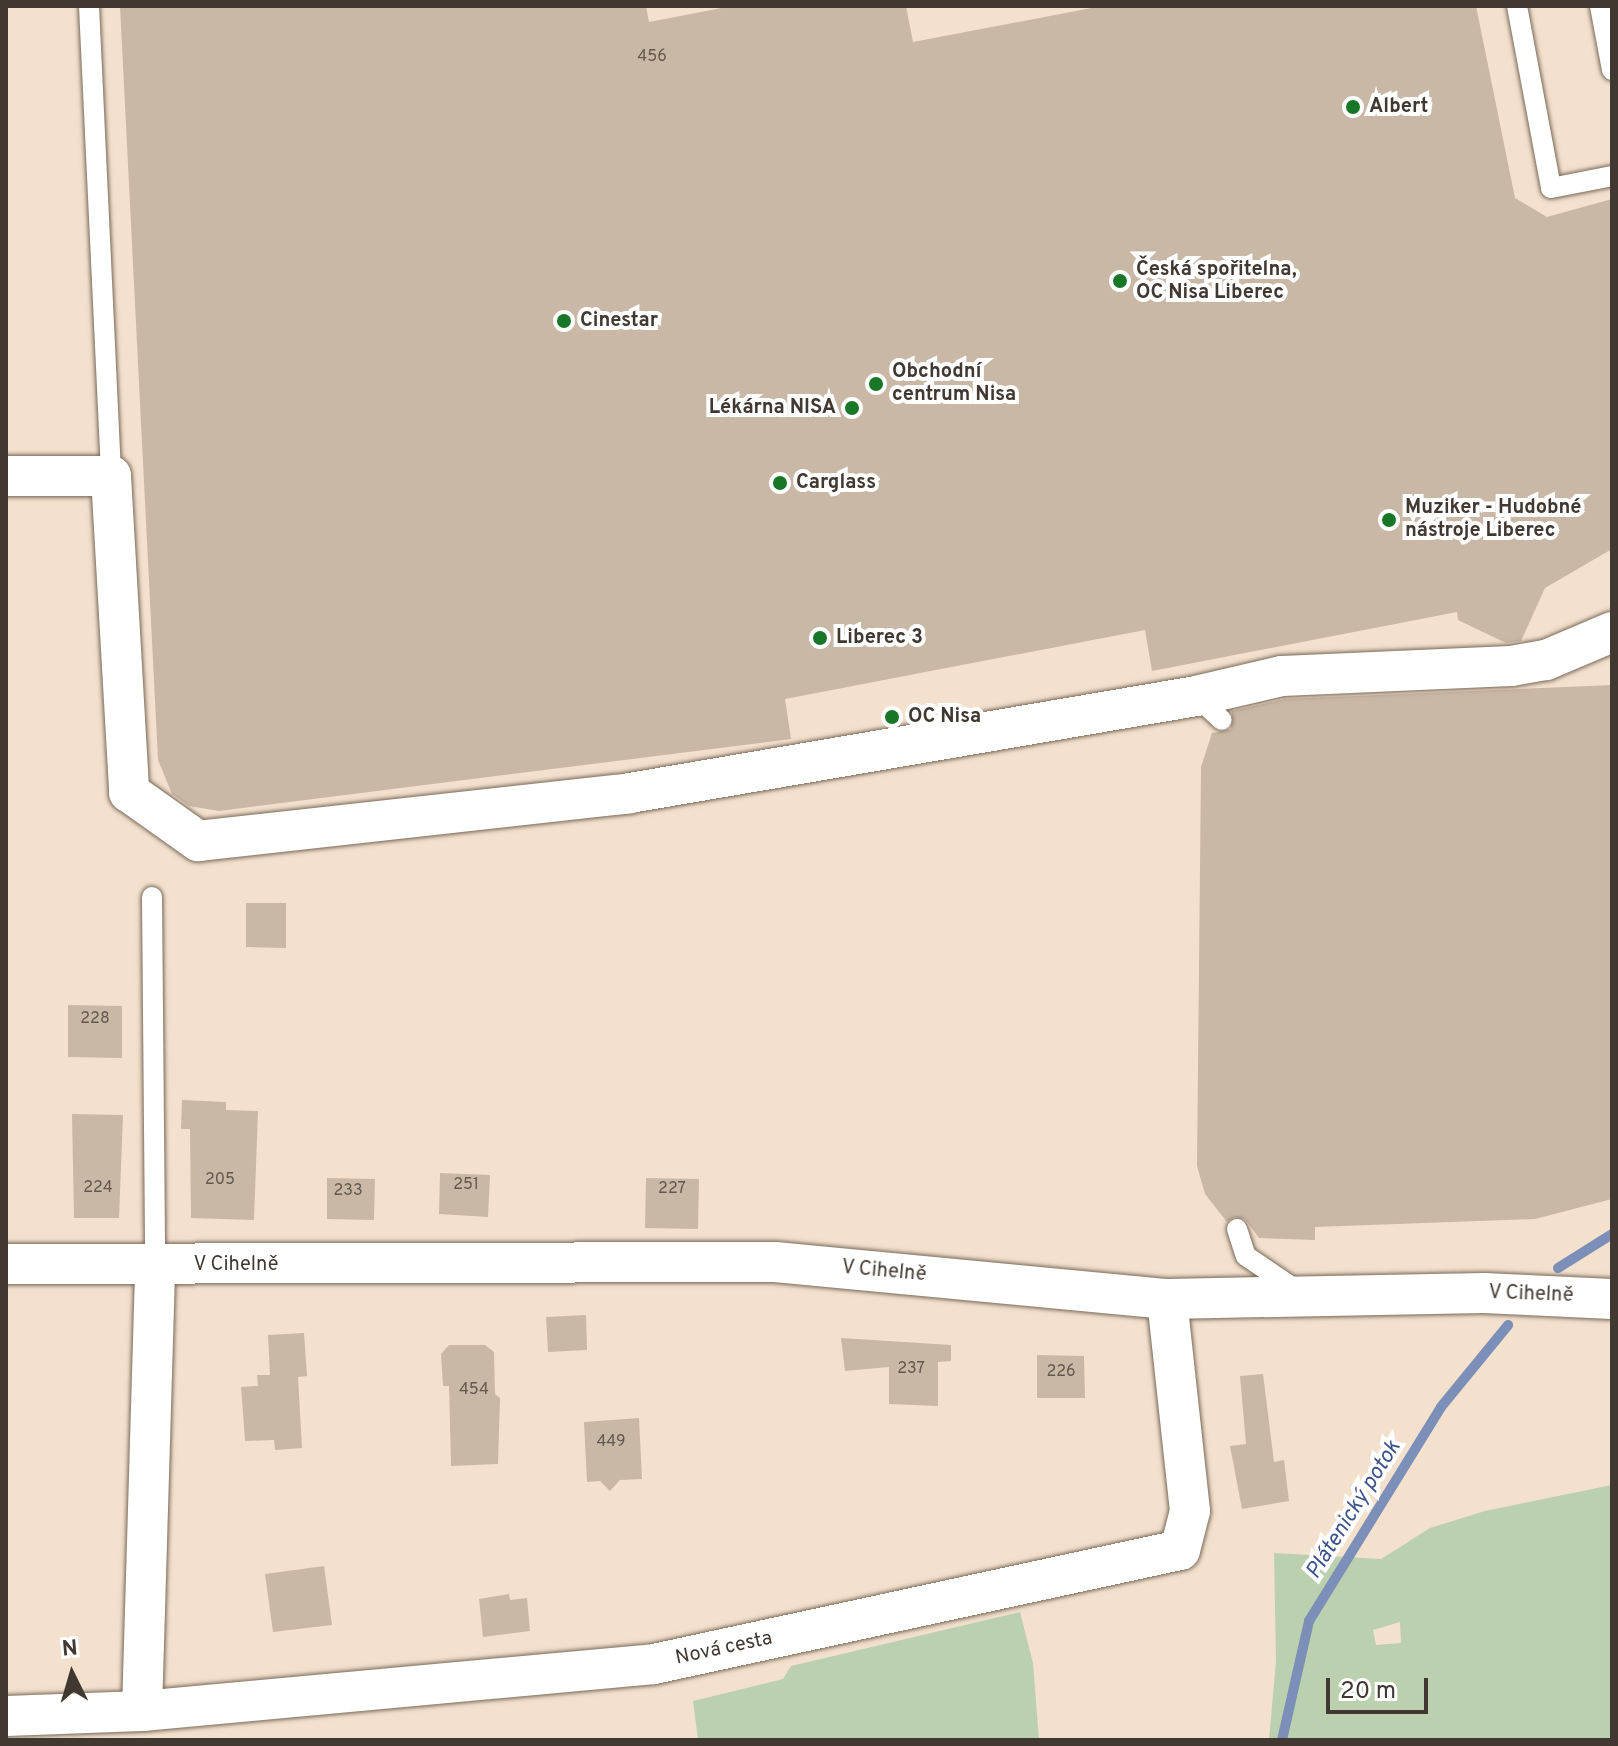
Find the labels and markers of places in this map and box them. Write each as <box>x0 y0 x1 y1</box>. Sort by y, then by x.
place label: Albert <box>1369 95 1428 119</box>
marker: Albert <box>1344 98 1362 116</box>
place label: Česká spořitelna, OC Nisa Liberec <box>1136 258 1297 305</box>
marker: Česká spořitelna, OC Nisa Liberec <box>1111 272 1129 290</box>
place label: Cinestar <box>580 309 658 333</box>
marker: Cinestar <box>555 312 573 330</box>
place label: Obchodní centrum Nisa <box>892 360 1016 407</box>
marker: Obchodní centrum Nisa <box>867 375 885 393</box>
place label: Lékárna NISA <box>709 396 836 420</box>
marker: Lékárna NISA <box>843 399 861 417</box>
place label: Carglass <box>796 471 876 495</box>
marker: Carglass <box>771 474 789 492</box>
place label: Muziker - Hudobné nástroje Liberec <box>1405 496 1581 543</box>
marker: Muziker - Hudobné nástroje Liberec <box>1380 511 1398 529</box>
place label: Liberec 3 <box>836 626 923 650</box>
marker: Liberec 3 <box>811 629 829 647</box>
place label: OC Nisa <box>908 705 981 729</box>
marker: OC Nisa <box>883 708 901 726</box>

